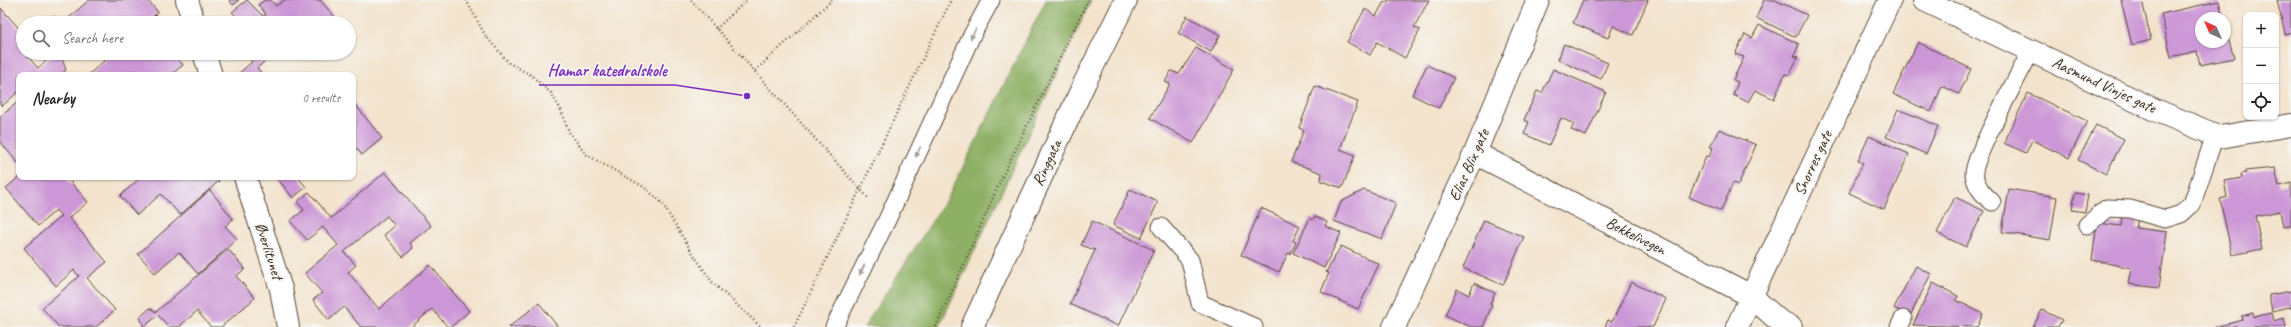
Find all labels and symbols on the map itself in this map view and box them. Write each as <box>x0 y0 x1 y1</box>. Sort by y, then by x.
north arrow <box>2195 12 2231 48</box>
one-way arrow <box>970 29 976 40</box>
street label: Aasmund Vinjes gate <box>2049 52 2161 118</box>
callout: Hamar katedralskole <box>539 56 675 85</box>
text: Hamar katedralskole <box>547 60 669 81</box>
street label: Elias Blix gate <box>1444 124 1494 204</box>
street label: Snorres gate <box>1789 126 1837 199</box>
street label: Ringgata <box>1028 136 1067 189</box>
one-way arrow <box>915 147 921 158</box>
street label: Bekkelivegen <box>1603 212 1670 260</box>
street label: Øverlitunet <box>250 220 288 285</box>
one-way arrow <box>859 264 865 275</box>

